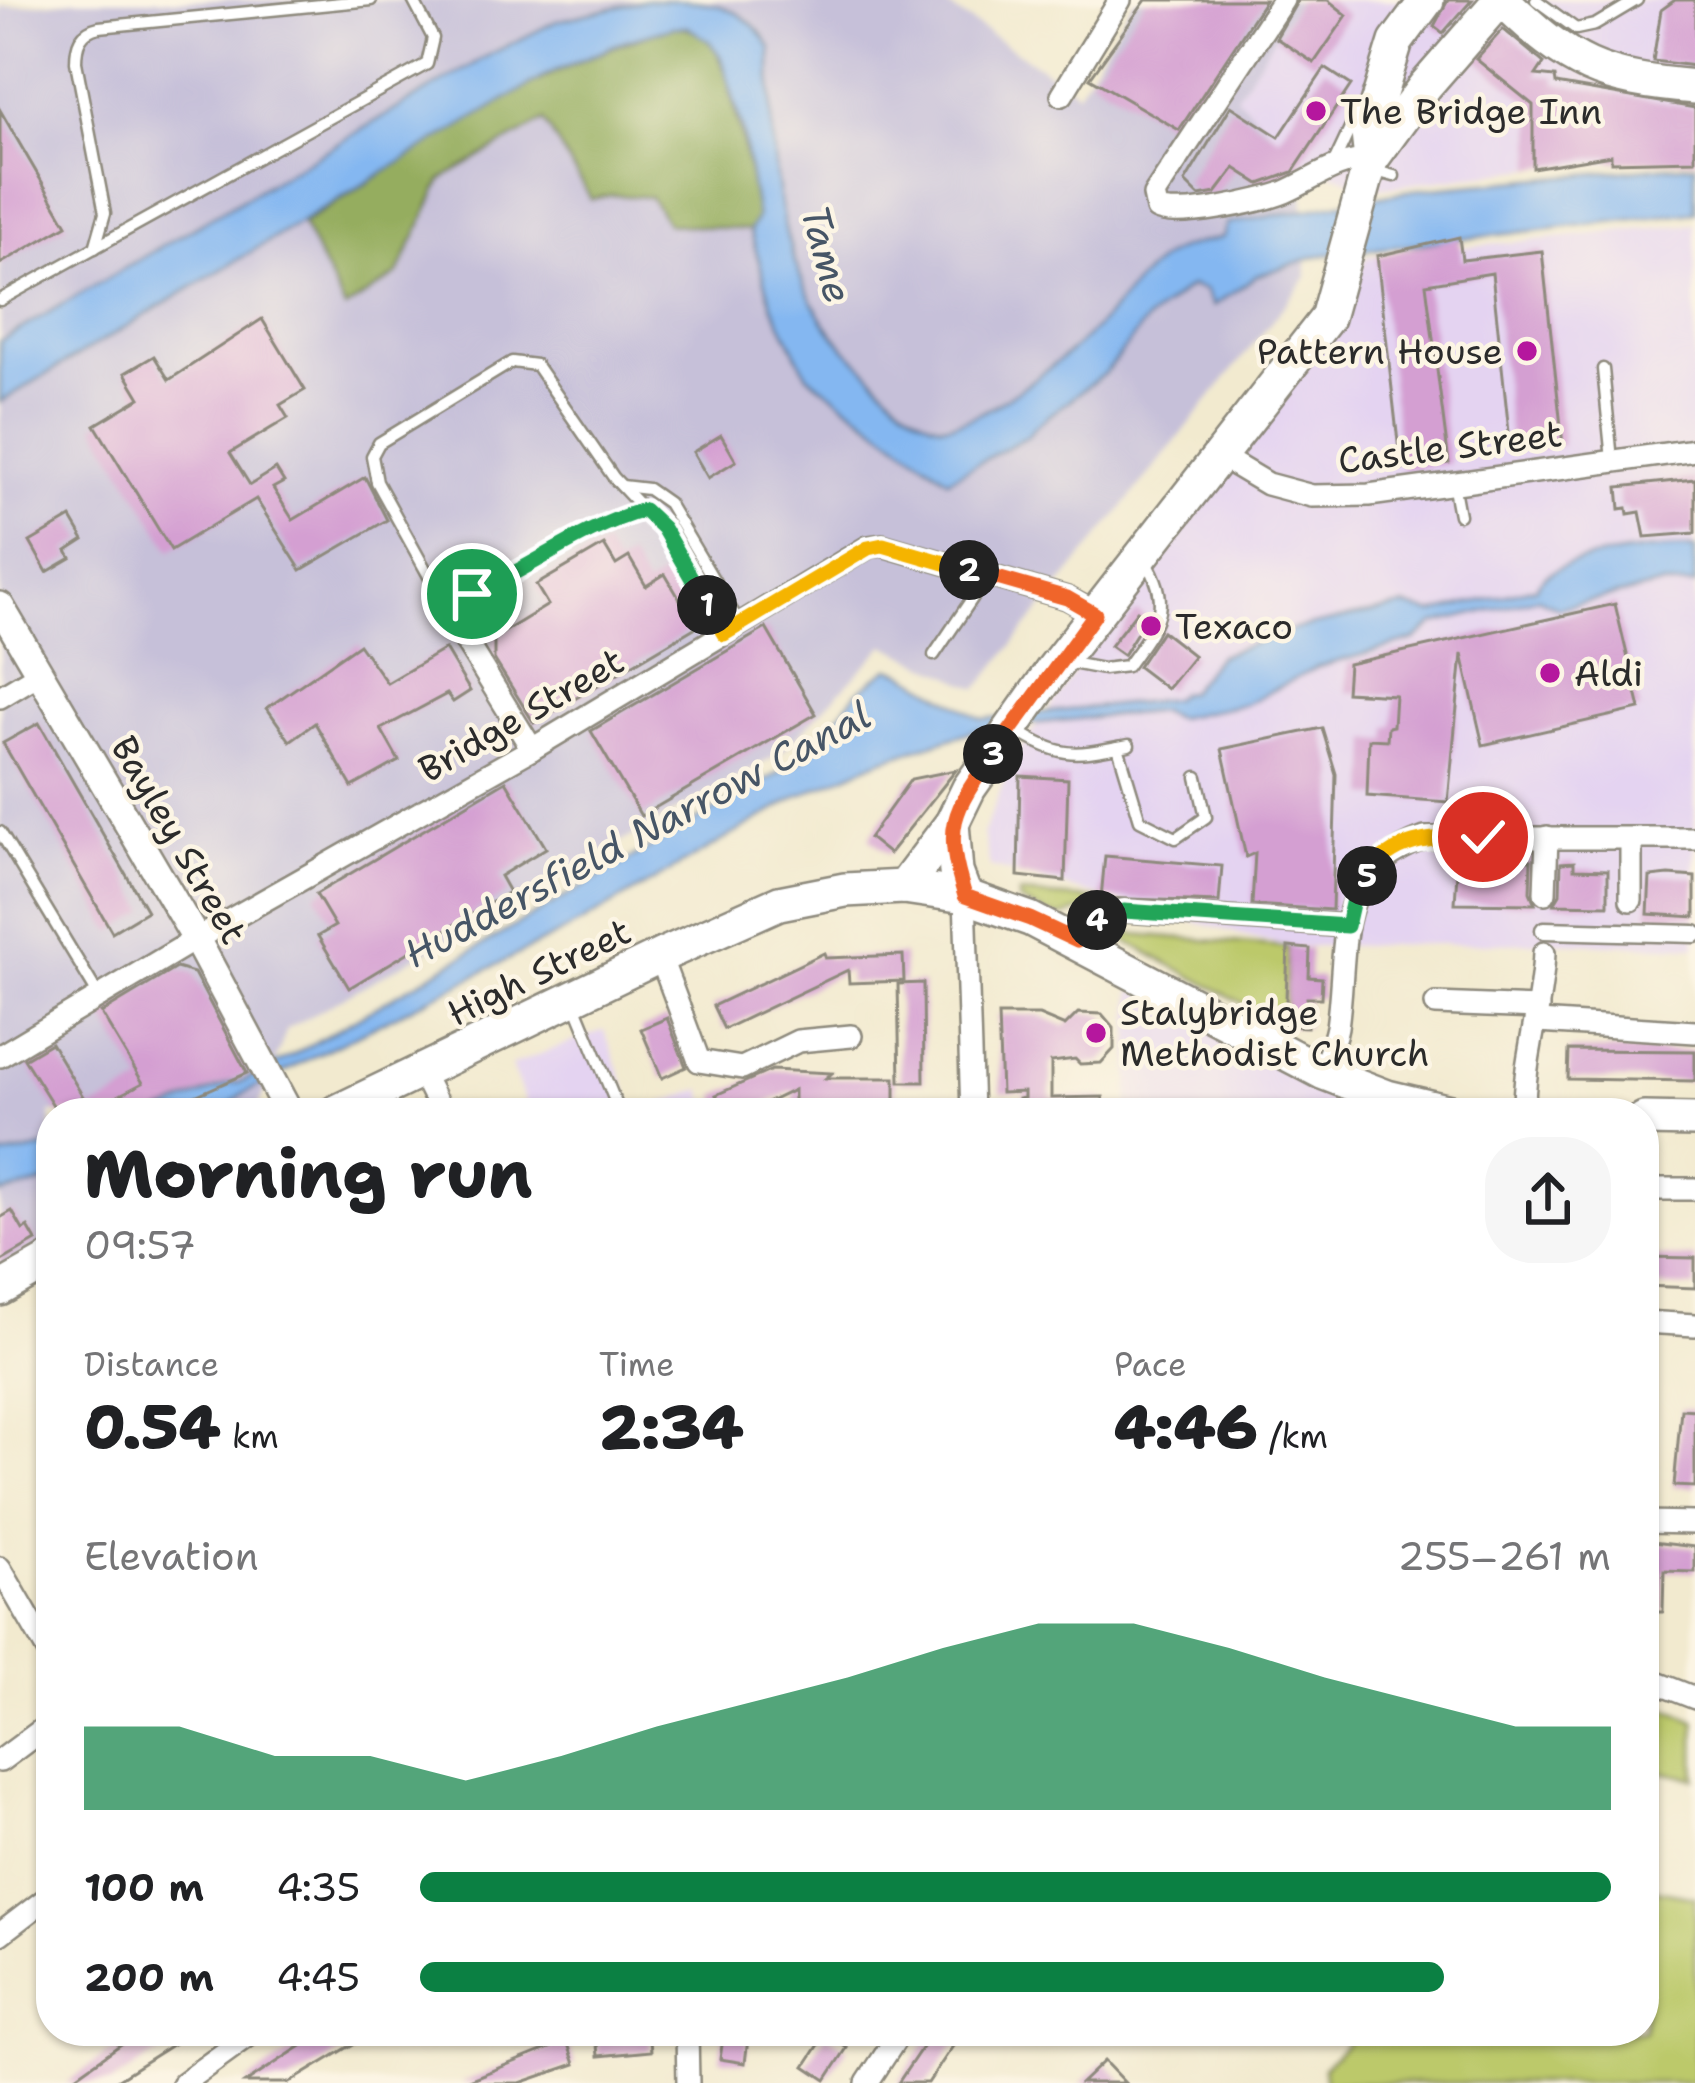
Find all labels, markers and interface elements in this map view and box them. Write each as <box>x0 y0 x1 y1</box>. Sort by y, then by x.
place label: The Bridge Inn <box>1340 87 1602 136</box>
marker: The Bridge Inn <box>1303 98 1329 124</box>
water label: Tame <box>789 199 865 309</box>
place label: Pattern House <box>1257 327 1503 376</box>
marker: Pattern House <box>1514 338 1540 364</box>
street label: Castle Street <box>1335 409 1565 485</box>
pin: 2 <box>939 540 999 600</box>
pin <box>421 543 523 645</box>
text: 2 <box>957 547 981 592</box>
icon: arrive <box>439 561 505 627</box>
pin: 1 <box>677 575 737 635</box>
text: 1 <box>699 582 715 627</box>
place label: Texaco <box>1175 602 1293 651</box>
marker: Texaco <box>1138 613 1164 639</box>
street label: Bridge Street <box>409 636 633 794</box>
place label: Aldi <box>1574 649 1643 698</box>
marker: Aldi <box>1537 660 1563 686</box>
water label: Huddersfield Narrow Canal <box>395 689 879 979</box>
pin: 3 <box>963 724 1023 784</box>
street label: Bayley Street <box>100 727 258 953</box>
text: 3 <box>981 731 1005 776</box>
pin <box>1432 786 1534 888</box>
icon: check <box>1450 804 1516 870</box>
pin: 5 <box>1337 846 1397 906</box>
text: 5 <box>1357 853 1377 898</box>
pin: 4 <box>1067 890 1127 950</box>
text: 4 <box>1085 897 1109 942</box>
street label: High Street <box>439 907 639 1037</box>
place label: Stalybridge Methodist Church <box>1120 988 1429 1078</box>
marker: Stalybridge Methodist Church <box>1083 1020 1109 1046</box>
text: Morning run <box>84 1130 533 1218</box>
button: share <box>1485 1137 1611 1263</box>
text: 09:57 <box>84 1219 196 1271</box>
text: Distance <box>84 1342 219 1387</box>
text: Time <box>599 1342 675 1387</box>
text: Pace <box>1114 1342 1187 1387</box>
text: 0.54 <box>84 1387 221 1467</box>
text: 2:34 <box>599 1387 744 1467</box>
text: 4:46 <box>1114 1387 1258 1467</box>
text: km <box>221 1414 279 1459</box>
text: /km <box>1258 1414 1328 1459</box>
text: Elevation <box>84 1530 259 1582</box>
text: 255–261 m <box>1398 1530 1611 1582</box>
text: 100 m <box>84 1861 204 1913</box>
text: 4:35 <box>276 1861 360 1913</box>
text: 200 m <box>84 1951 214 2003</box>
text: 4:45 <box>276 1951 360 2003</box>

